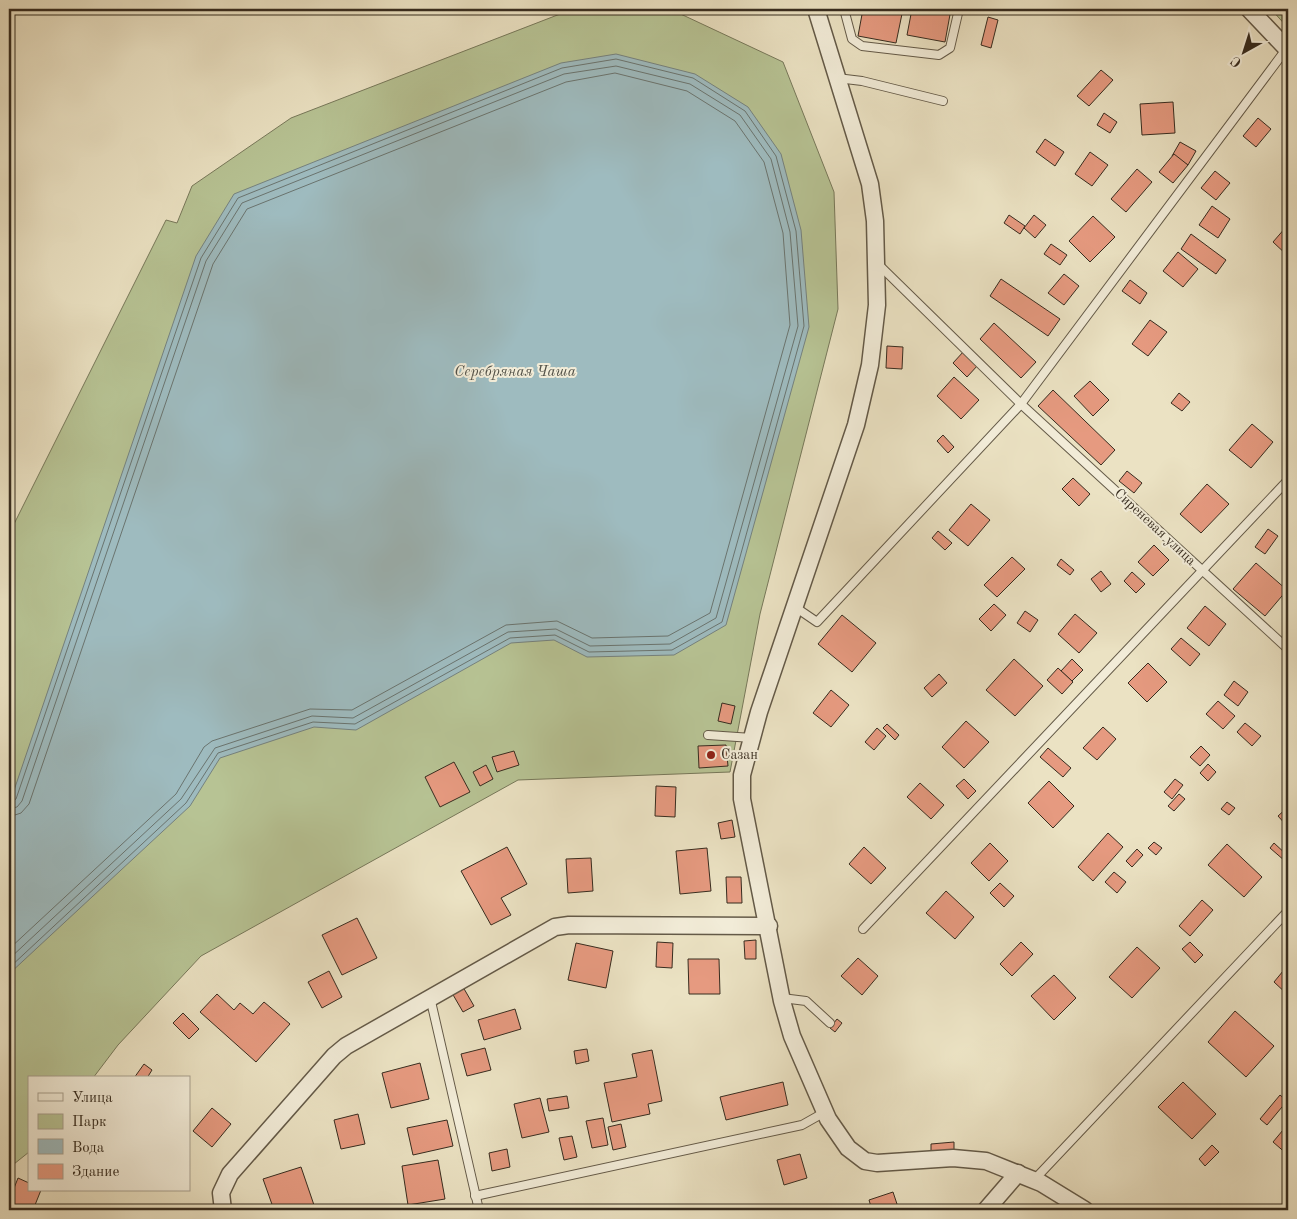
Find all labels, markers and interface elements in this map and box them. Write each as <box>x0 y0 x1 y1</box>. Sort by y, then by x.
north arrow <box>1220 28 1270 78</box>
text: С <box>1228 53 1244 70</box>
water label: Серебряная Чаша <box>454 364 576 380</box>
street label: Сиреневая улица <box>1112 486 1198 568</box>
place label: Сазан <box>721 748 758 762</box>
marker: Сазан <box>705 749 717 761</box>
legend <box>28 1076 190 1192</box>
text: Улица <box>72 1091 113 1106</box>
text: Парк <box>72 1115 107 1130</box>
text: Вода <box>72 1141 105 1156</box>
text: Здание <box>72 1165 119 1180</box>

